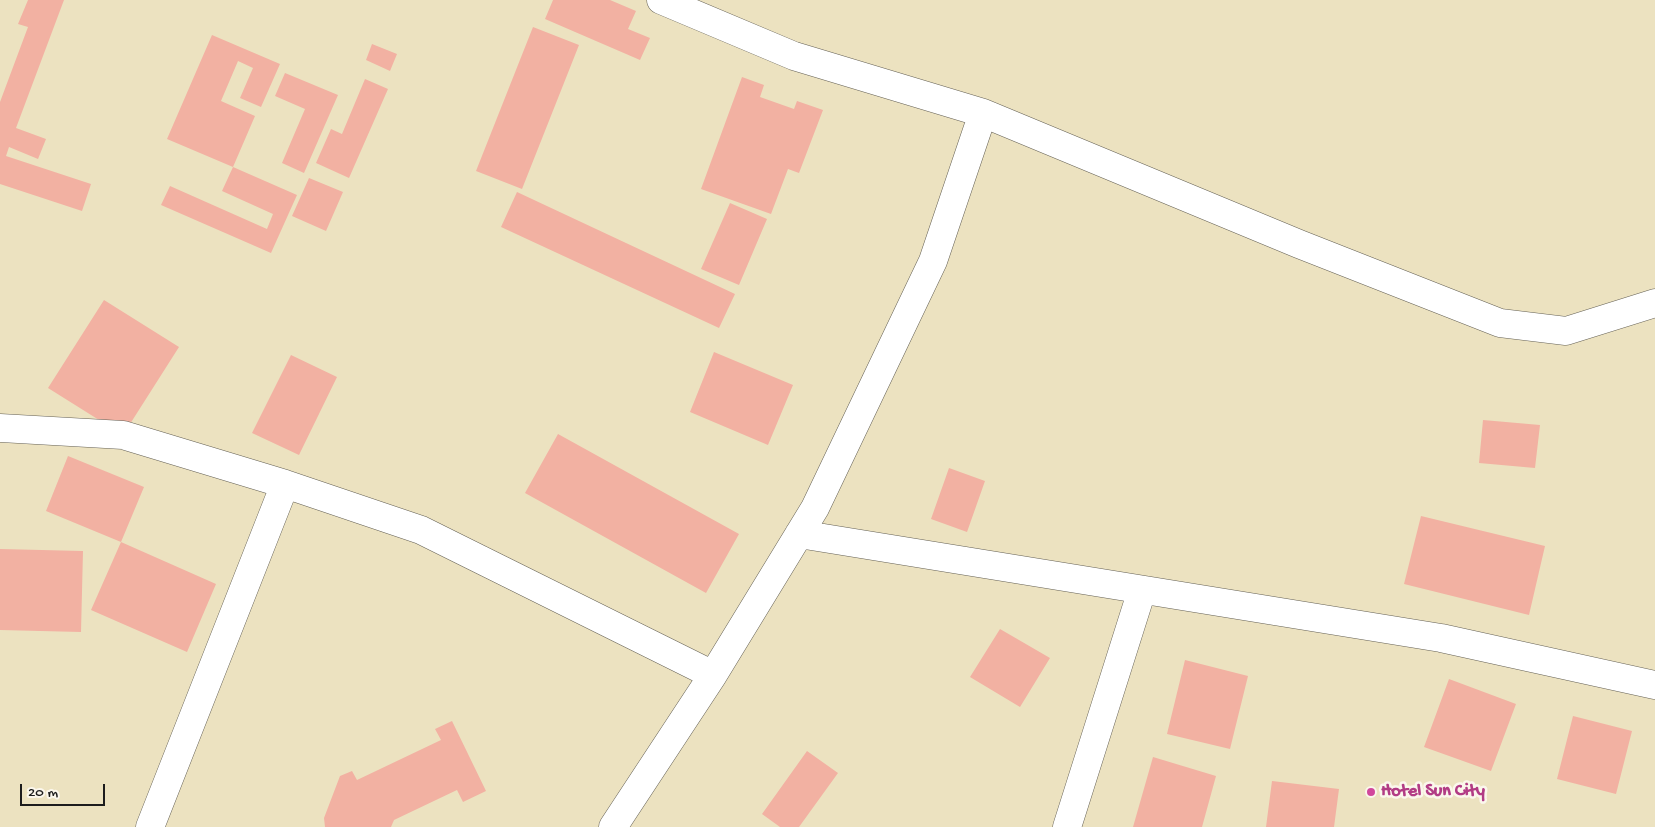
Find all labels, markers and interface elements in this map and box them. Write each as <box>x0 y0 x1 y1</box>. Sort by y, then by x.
scale bar <box>22 774 108 806</box>
place label: Hotel Sun City <box>1381 781 1485 803</box>
text: 20 m <box>28 784 58 802</box>
marker: Hotel Sun City <box>1365 786 1377 798</box>

